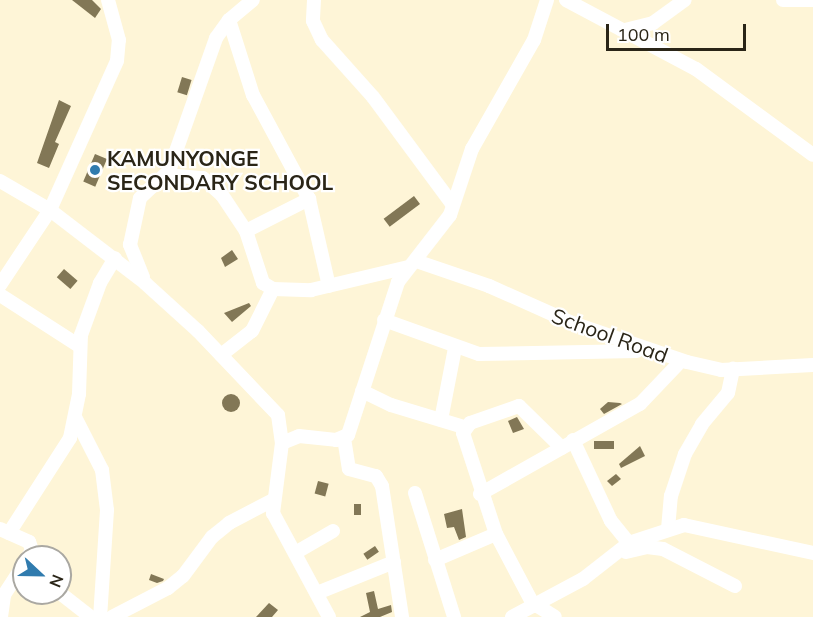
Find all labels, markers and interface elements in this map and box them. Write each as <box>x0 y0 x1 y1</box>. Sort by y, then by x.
scale bar <box>609 12 748 50</box>
text: 100 m <box>617 23 670 46</box>
place label: KAMUNYONGE SECONDARY SCHOOL <box>107 145 333 195</box>
marker: KAMUNYONGE SECONDARY SCHOOL <box>88 163 102 177</box>
street label: School Road <box>548 302 672 368</box>
north arrow <box>12 545 72 605</box>
text: N <box>45 572 68 590</box>

